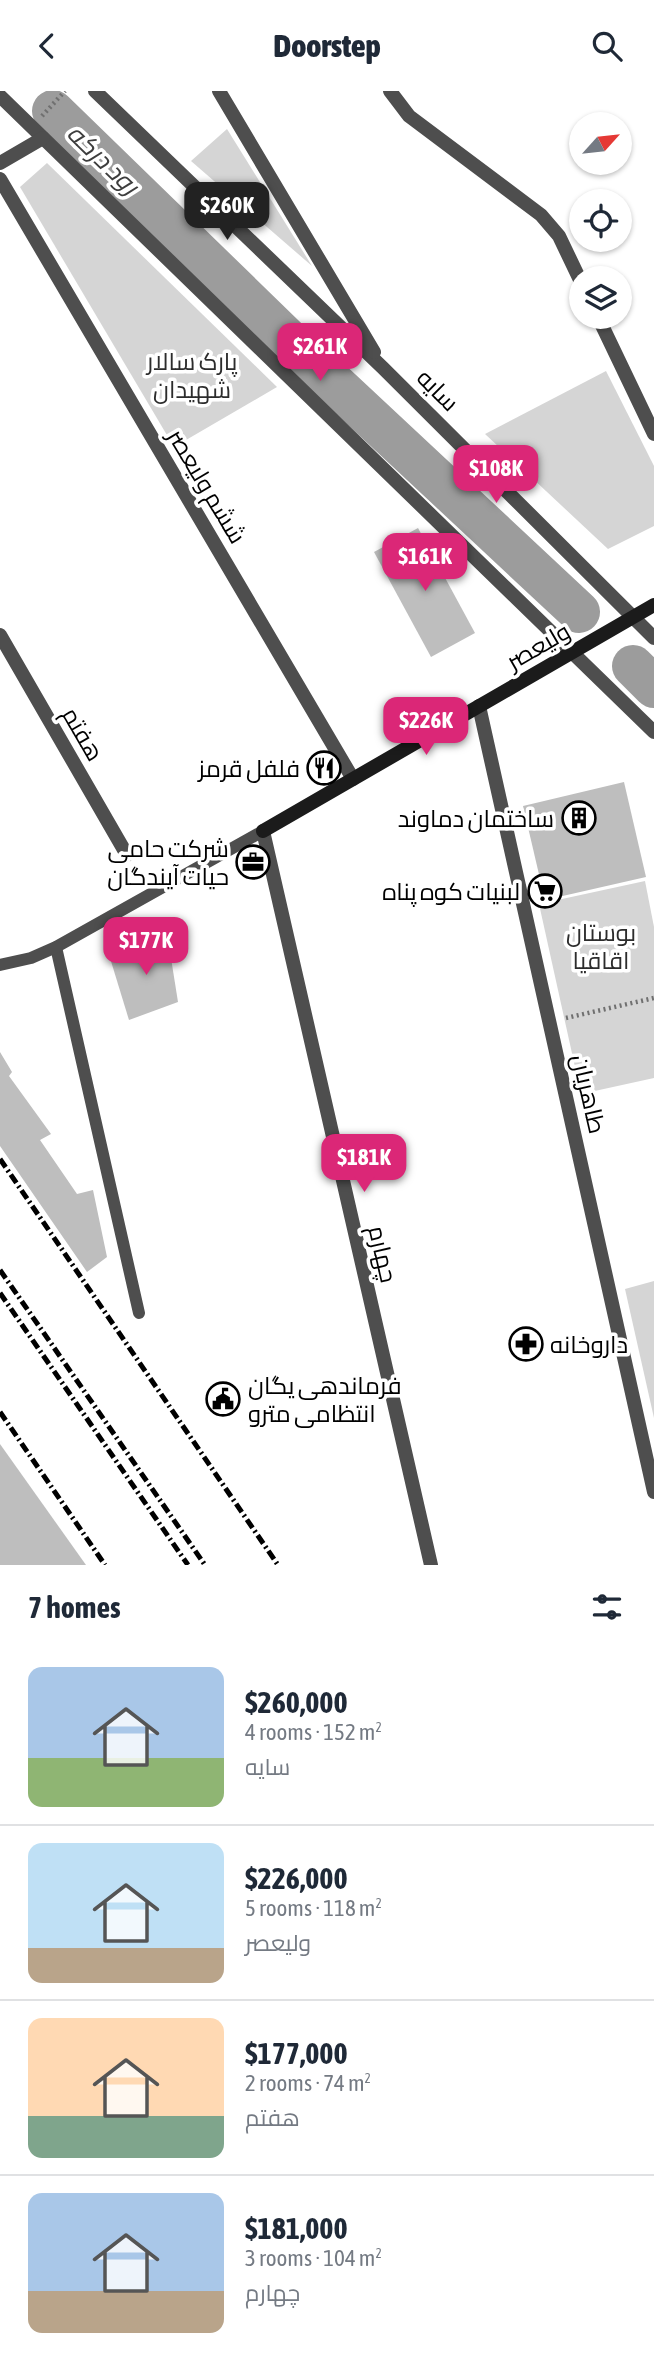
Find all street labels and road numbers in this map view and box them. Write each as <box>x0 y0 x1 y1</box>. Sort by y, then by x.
street label: سایه <box>412 364 464 416</box>
street label: ششم ولیعصر <box>159 422 252 550</box>
street label: ولیعصر <box>500 617 575 676</box>
street label: هفتم <box>54 702 109 767</box>
street label: طاهریان <box>566 1052 611 1137</box>
street label: چهارم <box>360 1223 403 1286</box>

